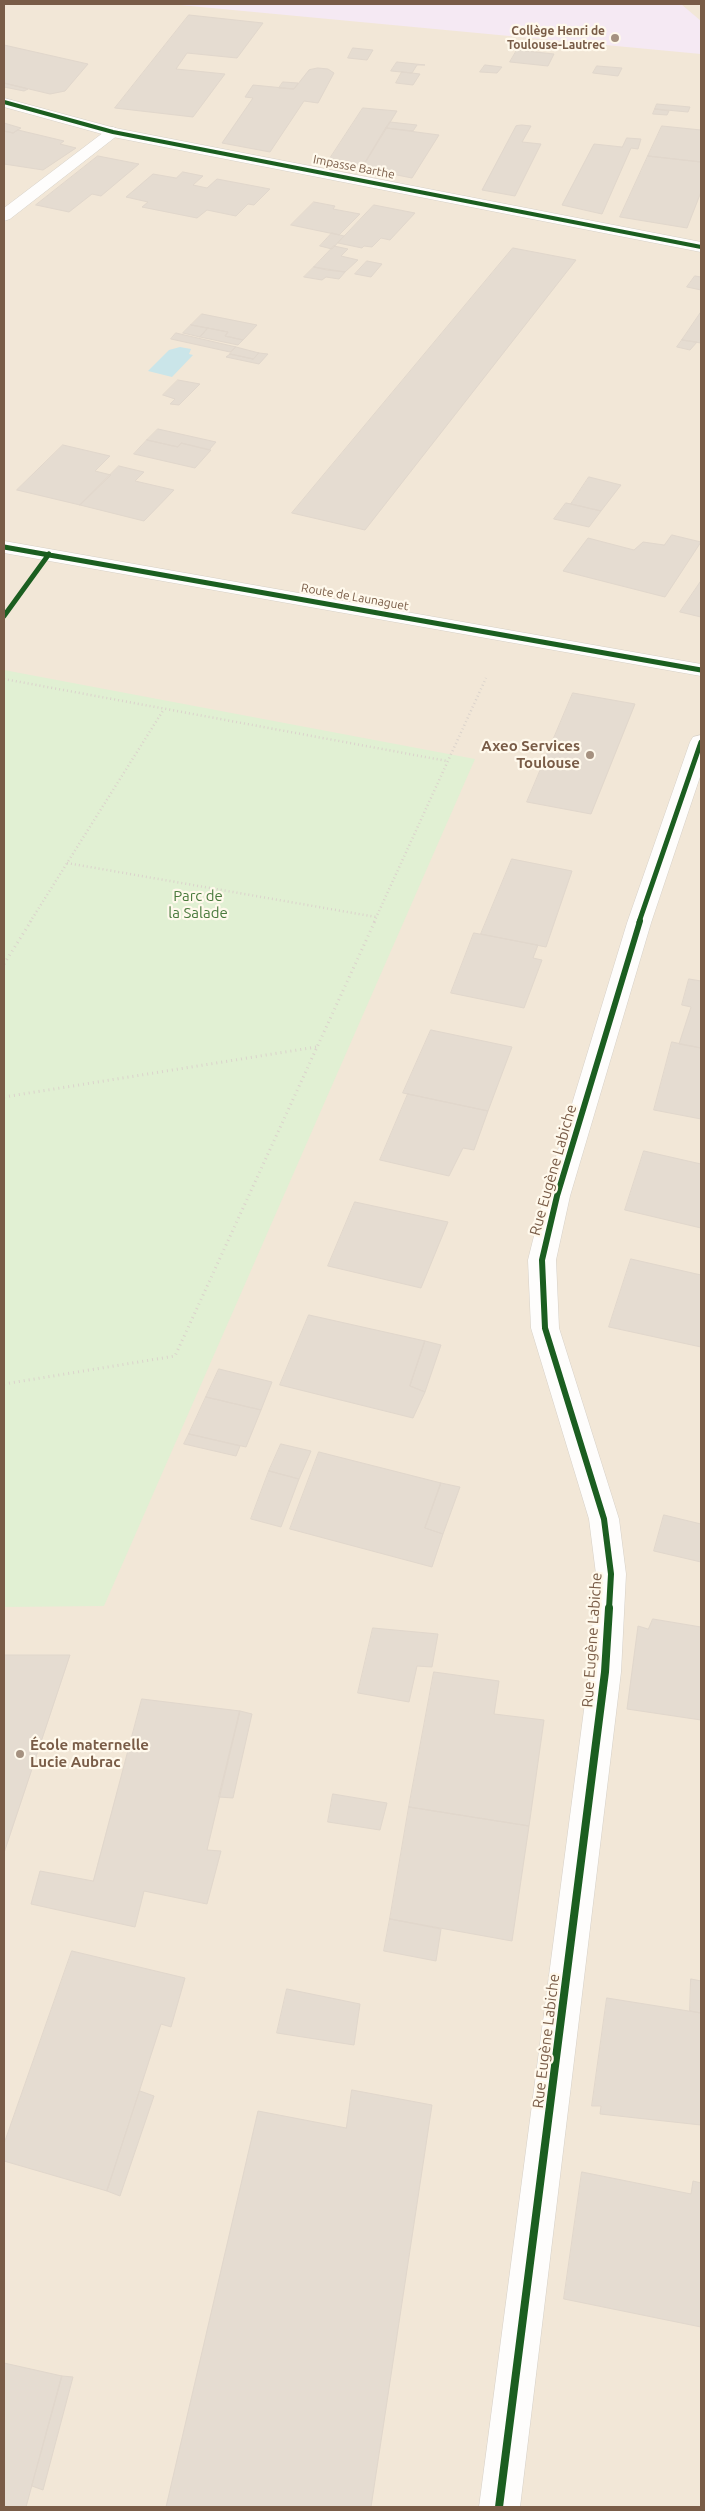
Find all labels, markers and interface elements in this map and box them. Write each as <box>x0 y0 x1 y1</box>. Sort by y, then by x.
place label: Collège Henri de Toulouse-Lautrec <box>507 24 605 52</box>
marker: Collège Henri de Toulouse-Lautrec <box>609 32 621 44</box>
street label: Impasse Barthe <box>312 152 396 182</box>
street label: Route de Launaguet <box>300 580 410 614</box>
place label: Axeo Services Toulouse <box>481 737 580 772</box>
marker: Axeo Services Toulouse <box>584 749 596 761</box>
park label: Parc de la Salade <box>168 887 228 922</box>
street label: Rue Eugène Labiche <box>526 1102 580 1238</box>
street label: Rue Eugène Labiche <box>578 1572 606 1708</box>
place label: École maternelle Lucie Aubrac <box>30 1736 149 1771</box>
marker: École maternelle Lucie Aubrac <box>14 1748 26 1760</box>
street label: Rue Eugène Labiche <box>529 1973 563 2109</box>

